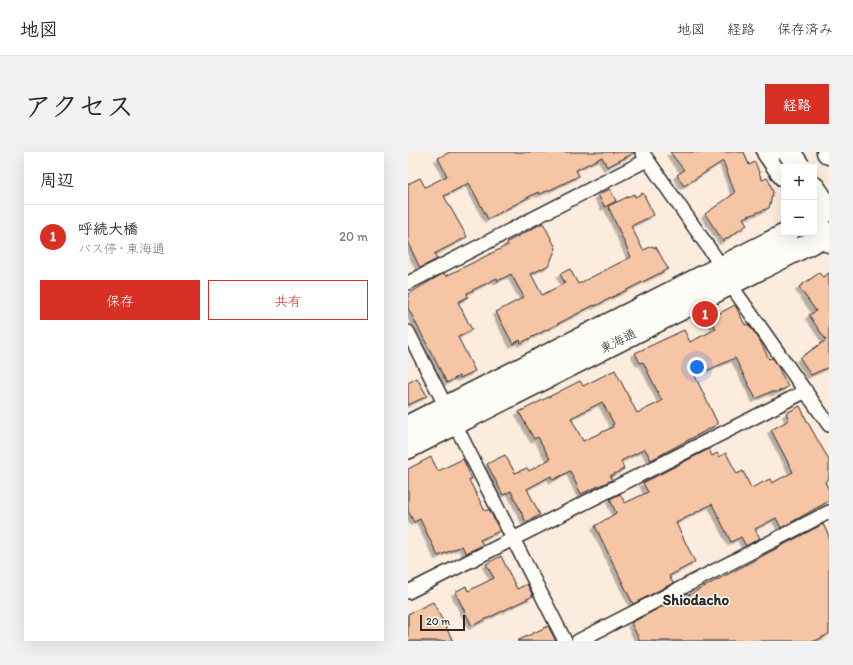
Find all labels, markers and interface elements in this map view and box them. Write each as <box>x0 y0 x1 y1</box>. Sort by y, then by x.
text: 地図 <box>20 18 58 41</box>
text: 地図 <box>677 21 705 38</box>
text: 経路 <box>727 21 755 38</box>
text: 保存済み <box>777 21 833 38</box>
button: 経路 <box>765 84 829 124</box>
text: アクセス <box>24 89 134 123</box>
map controls <box>781 164 817 236</box>
button: + <box>781 164 817 200</box>
text: 周辺 <box>40 170 74 190</box>
button: − <box>781 200 817 236</box>
text: 呼続大橋 <box>78 220 138 238</box>
text: 1 <box>50 229 56 244</box>
text: 20 m <box>339 229 368 244</box>
text: バス停 · 東海通 <box>78 241 165 256</box>
button: 保存 <box>40 280 200 320</box>
button: 共有 <box>208 280 368 320</box>
pin: 1 <box>692 299 718 329</box>
street label: 東海通 <box>597 325 639 357</box>
your location <box>687 357 707 377</box>
district label: Shiodacho <box>663 591 730 609</box>
scale bar <box>420 613 465 632</box>
text: 20 m <box>426 615 450 628</box>

